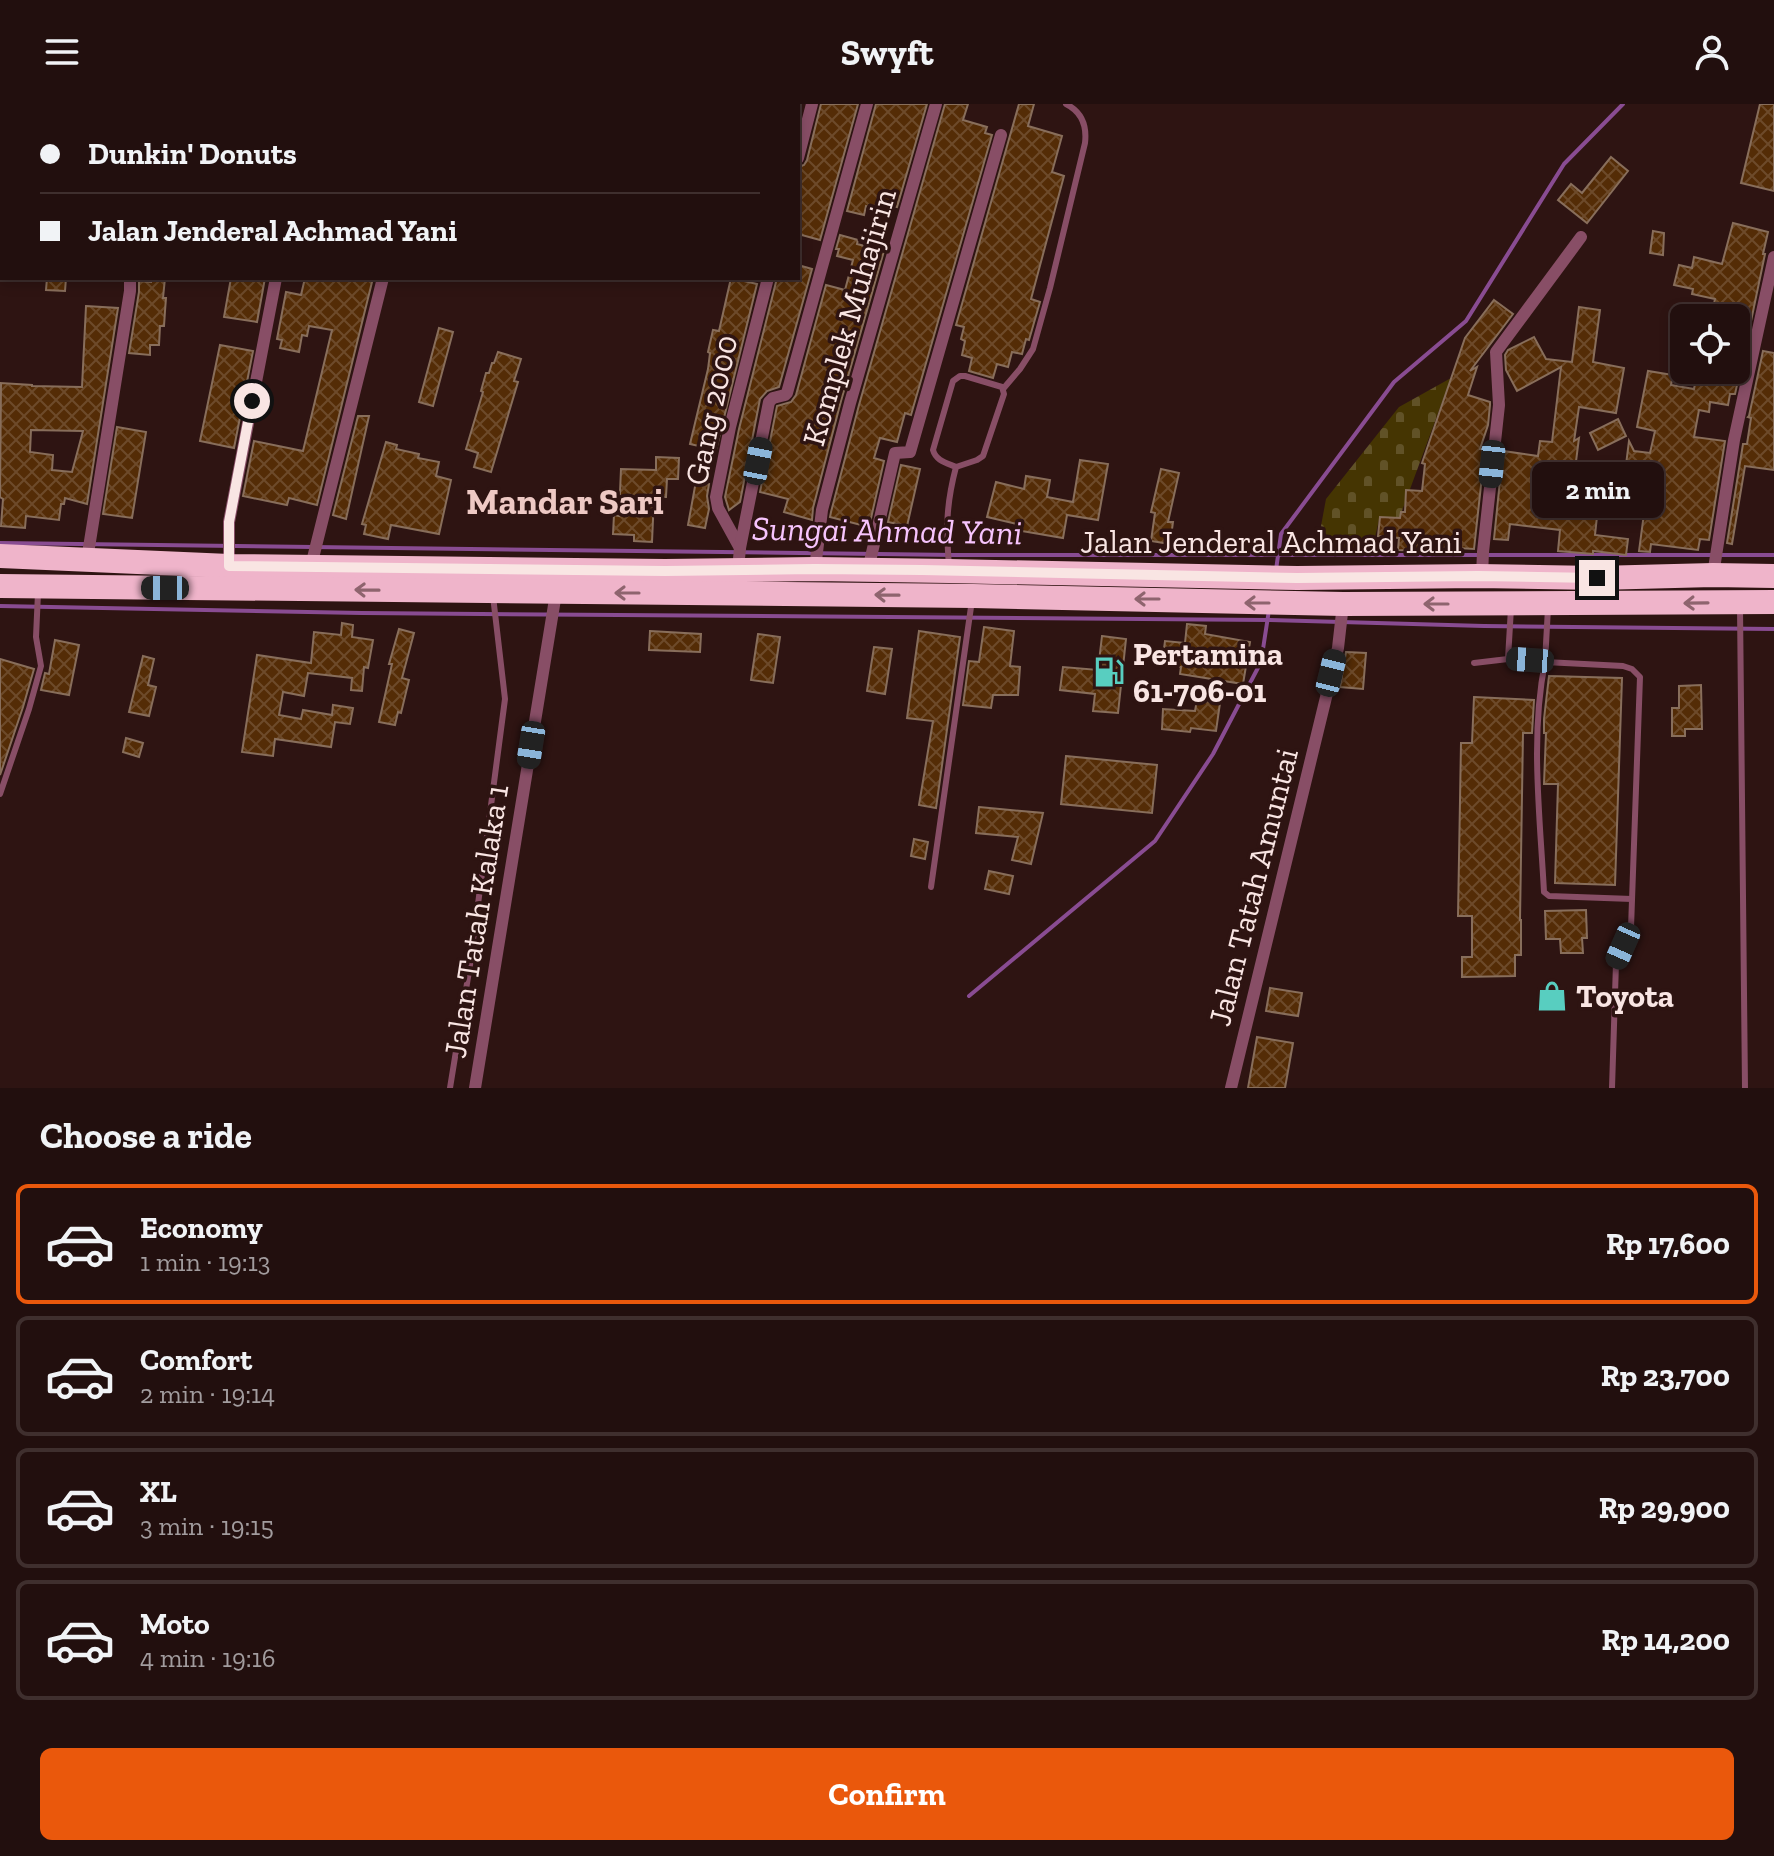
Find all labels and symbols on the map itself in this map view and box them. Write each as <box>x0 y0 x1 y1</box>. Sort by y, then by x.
street label: Komplek Muhajirin <box>794 183 904 450</box>
street label: Gang 2000 <box>677 331 745 489</box>
route start <box>234 383 270 419</box>
car <box>742 435 774 487</box>
car <box>1478 439 1506 489</box>
callout: 2 min <box>1531 462 1663 518</box>
district label: Mandar Sari <box>466 480 664 523</box>
water label: Sungai Ahmad Yani <box>751 508 1023 553</box>
street label: Jalan Jenderal Achmad Yani <box>1080 523 1462 561</box>
route end <box>1579 560 1615 596</box>
car <box>141 576 189 600</box>
one-way arrow <box>354 582 381 597</box>
one-way arrow <box>614 585 641 601</box>
one-way arrow <box>874 588 901 603</box>
one-way arrow <box>1134 591 1161 607</box>
one-way arrow <box>1244 595 1271 611</box>
one-way arrow <box>1683 595 1710 611</box>
one-way arrow <box>1423 596 1450 612</box>
place label: Pertamina 61-706-01 <box>1133 635 1283 710</box>
car <box>1505 646 1555 674</box>
car <box>1314 647 1348 699</box>
fuel station icon: Pertamina 61-706-01 <box>1092 655 1126 689</box>
car <box>515 719 547 771</box>
street label: Jalan Tatah Amuntai <box>1200 744 1306 1030</box>
street label: Jalan Tatah Kalaka 1 <box>436 782 516 1060</box>
car <box>1602 919 1644 973</box>
place label: Toyota <box>1576 977 1674 1015</box>
shop icon: Toyota <box>1535 979 1569 1013</box>

